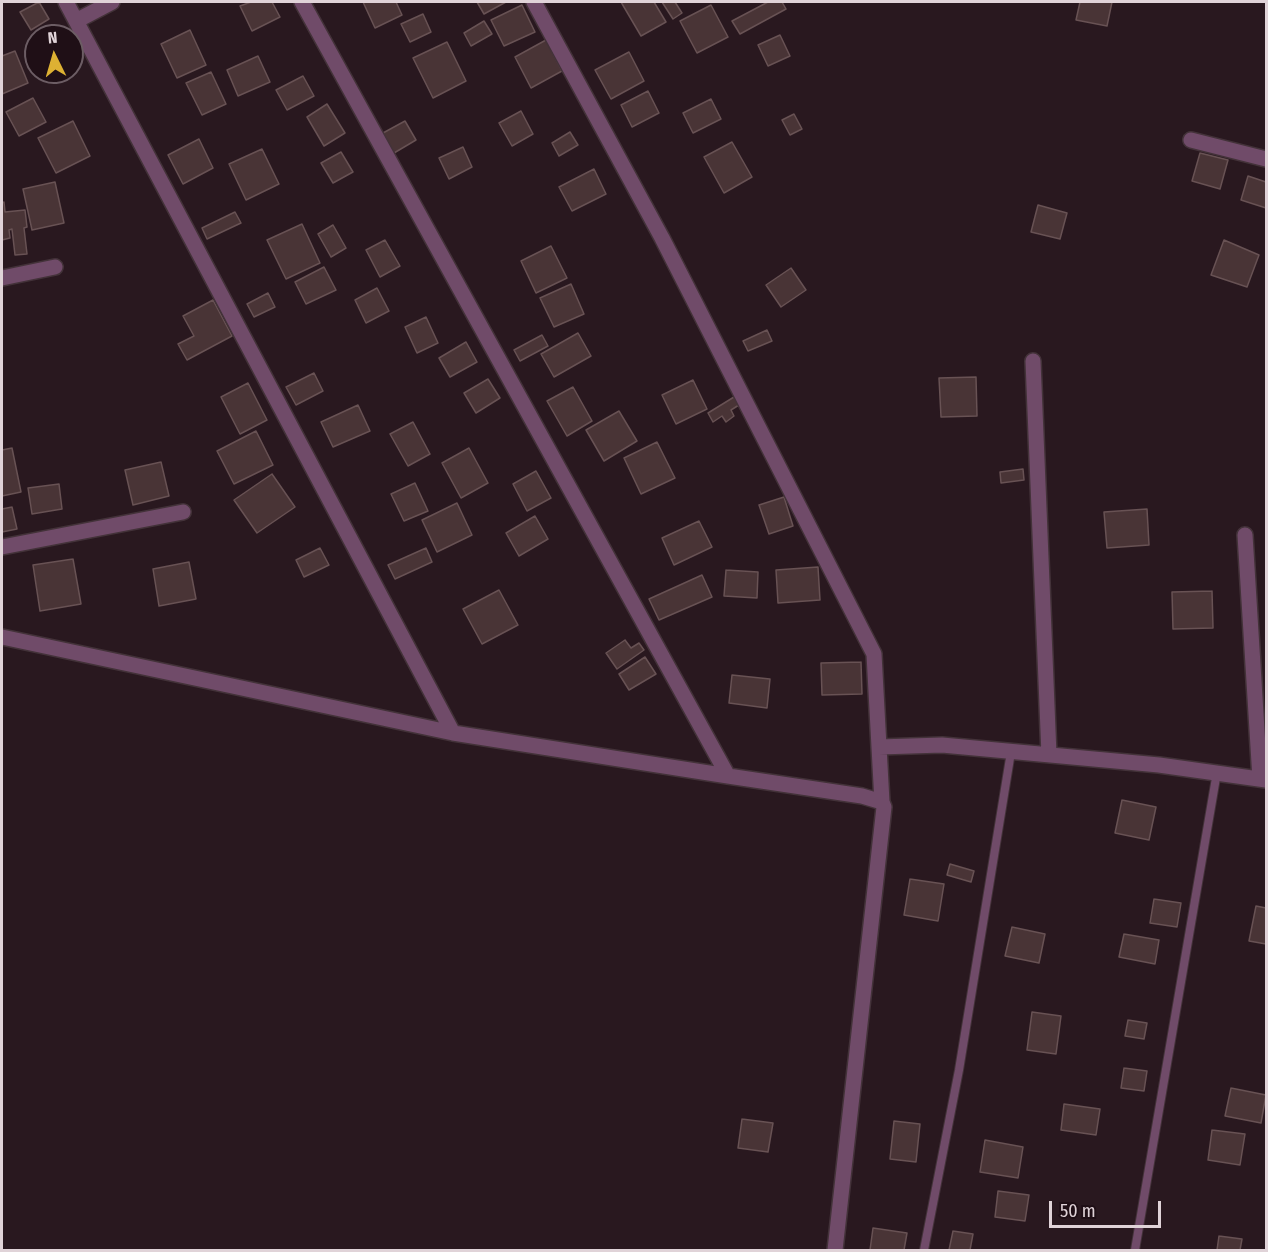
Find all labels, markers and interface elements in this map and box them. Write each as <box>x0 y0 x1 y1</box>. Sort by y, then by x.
north arrow <box>24 24 84 84</box>
text: N <box>47 28 58 47</box>
scale bar <box>1052 1189 1164 1227</box>
text: 50 m <box>1060 1200 1096 1222</box>

